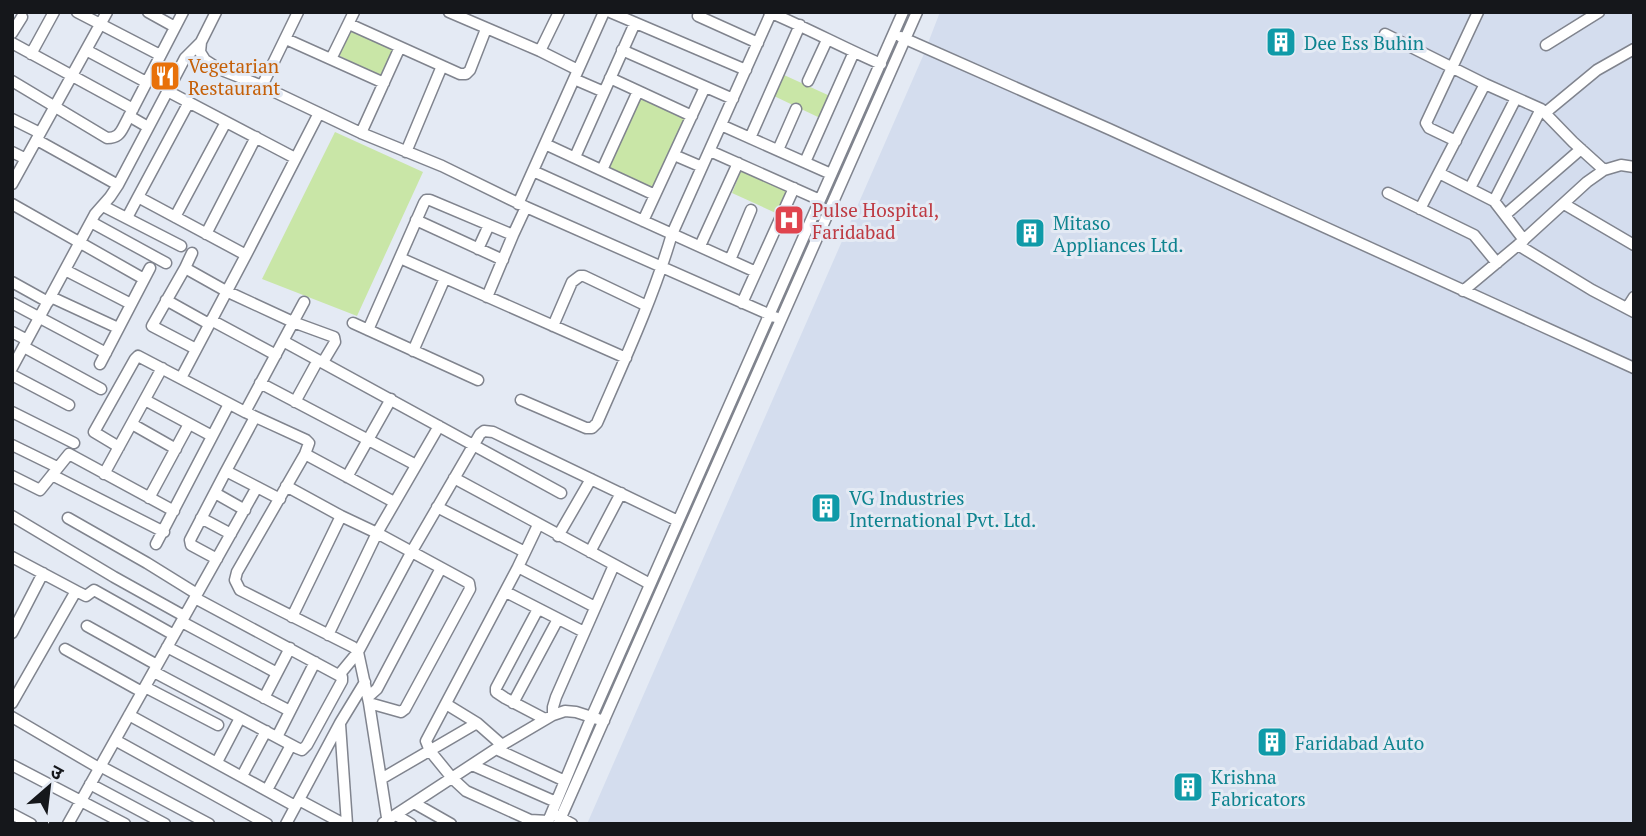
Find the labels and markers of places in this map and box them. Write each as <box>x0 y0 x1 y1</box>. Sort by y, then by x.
building icon: Dee Ess Buhin <box>1264 25 1298 59</box>
place label: Dee Ess Buhin <box>1304 30 1424 55</box>
place label: Vegetarian Restaurant <box>188 53 280 100</box>
restaurant icon: Vegetarian Restaurant <box>148 59 182 93</box>
place label: Pulse Hospital, Faridabad <box>812 197 939 244</box>
hospital icon: Pulse Hospital, Faridabad <box>772 203 806 237</box>
place label: Mitaso Appliances Ltd. <box>1053 210 1184 257</box>
building icon: Mitaso Appliances Ltd. <box>1013 216 1047 250</box>
place label: VG Industries International Pvt. Ltd. <box>849 485 1036 532</box>
building icon: VG Industries International Pvt. Ltd. <box>809 491 843 525</box>
building icon: Faridabad Auto <box>1255 725 1289 759</box>
place label: Faridabad Auto <box>1295 730 1424 755</box>
place label: Krishna Fabricators <box>1211 764 1306 811</box>
building icon: Krishna Fabricators <box>1171 770 1205 804</box>

